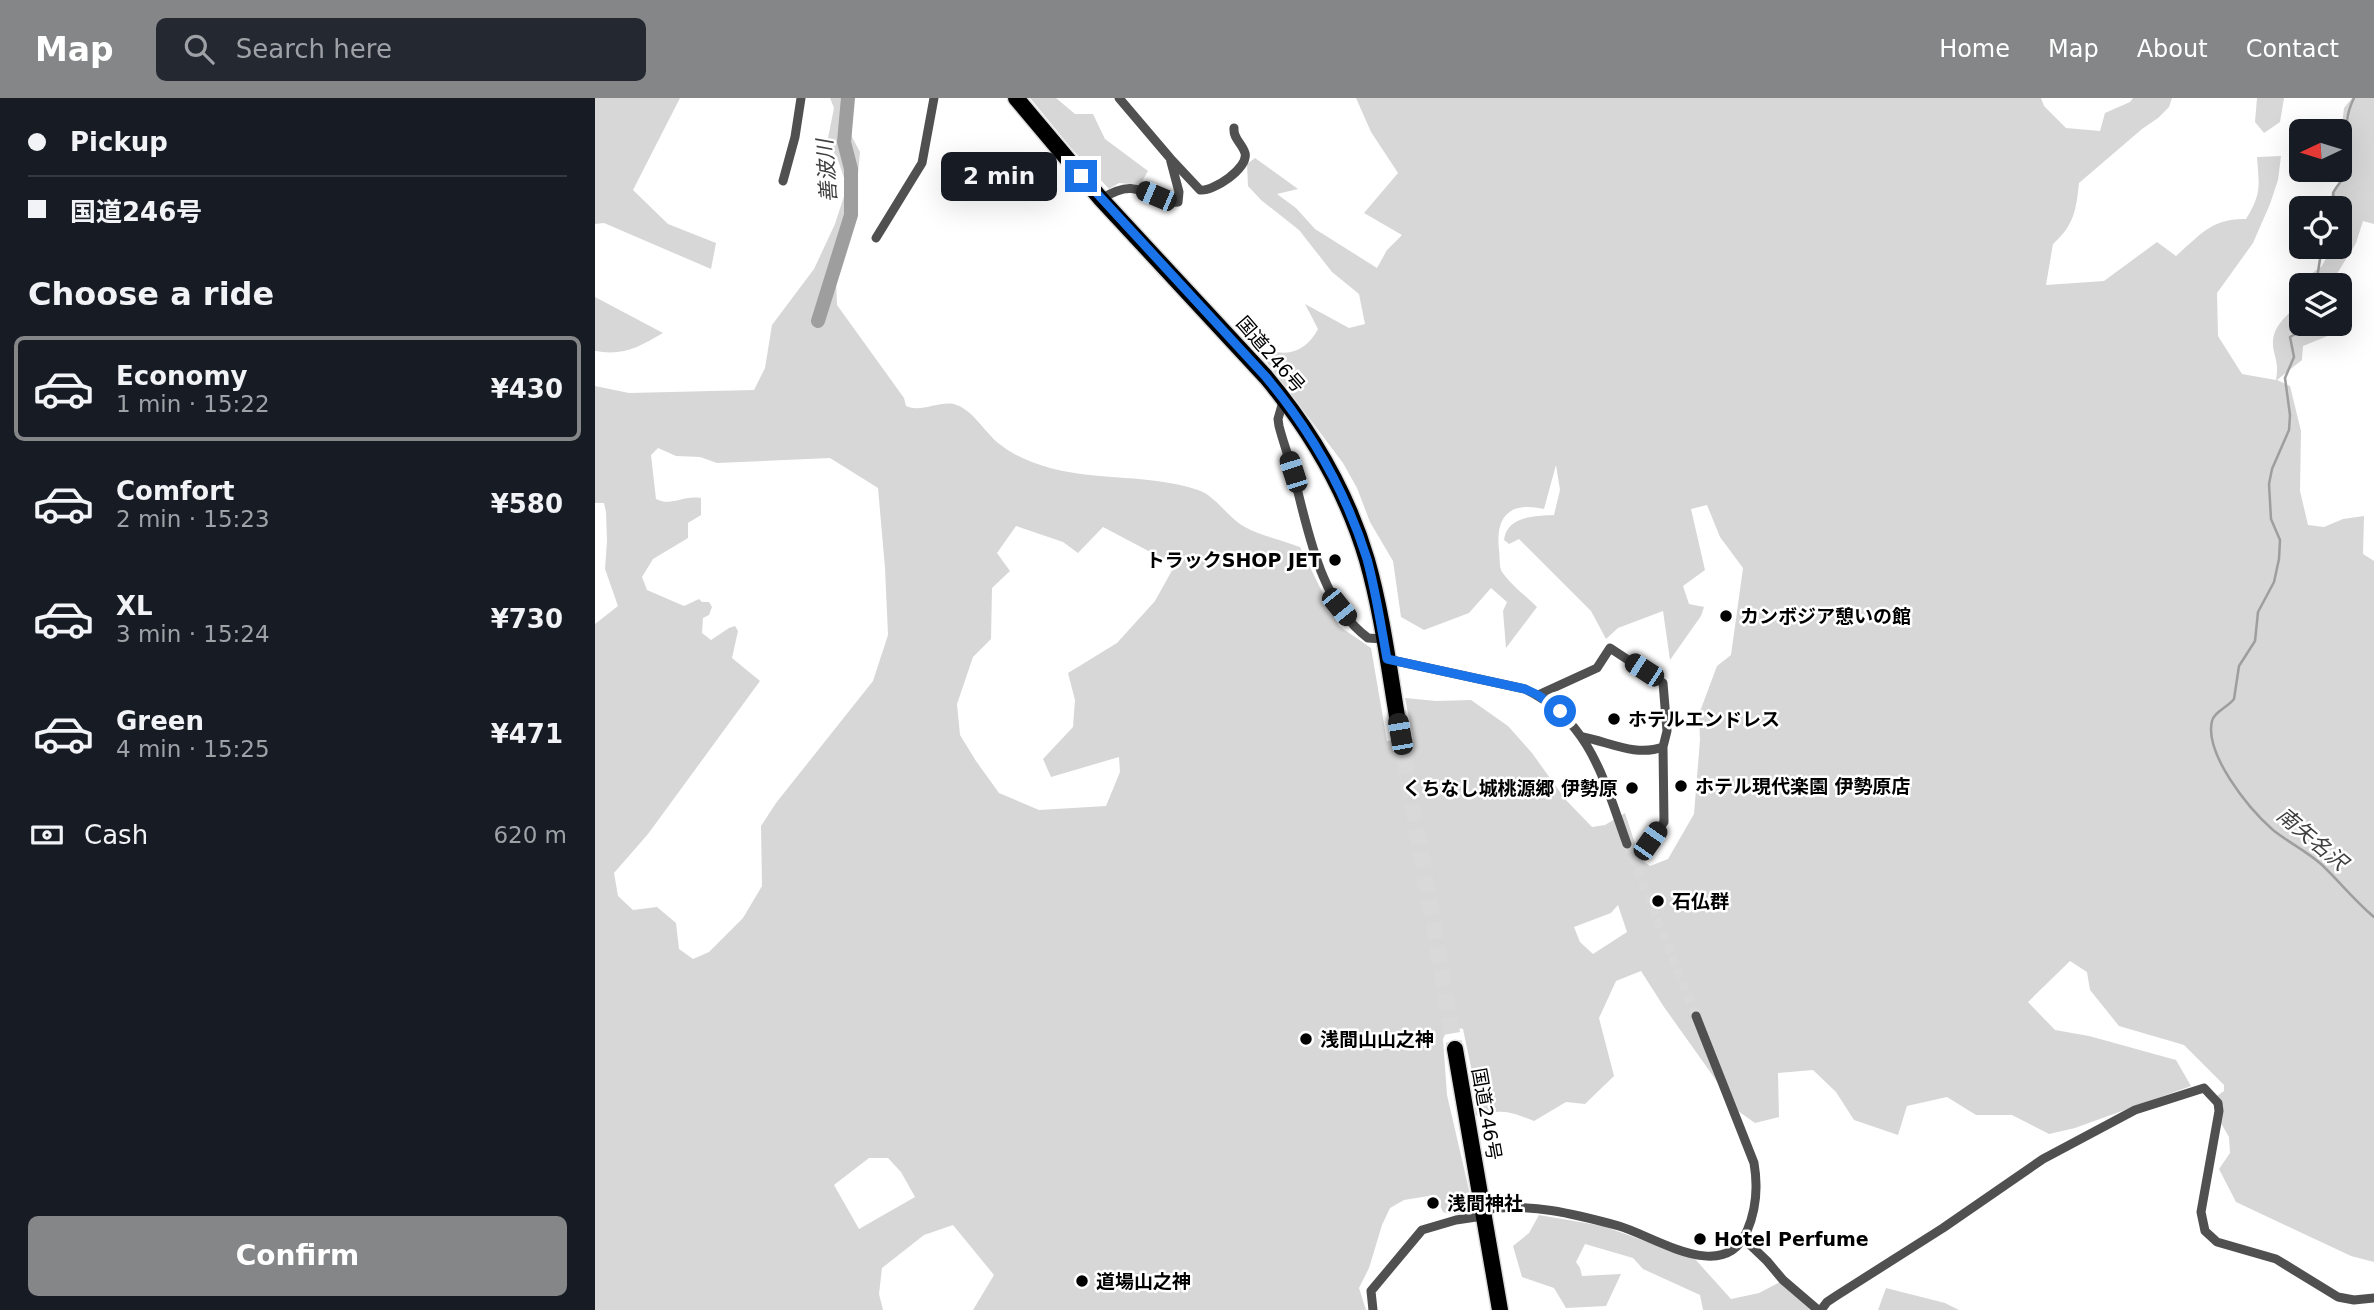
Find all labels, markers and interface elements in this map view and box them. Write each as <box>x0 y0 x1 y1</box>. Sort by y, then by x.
search box <box>156 18 646 81</box>
text: Map <box>35 30 114 69</box>
icon: search <box>180 30 218 68</box>
text: Search here <box>236 34 392 64</box>
text: Home <box>1939 35 2010 63</box>
text: Map <box>2048 35 2099 63</box>
text: About <box>2137 35 2208 63</box>
text: Contact <box>2246 35 2339 63</box>
north arrow <box>2289 119 2352 182</box>
map controls <box>2289 119 2352 336</box>
text: Pickup <box>70 127 168 157</box>
water label: 善波川 <box>813 137 841 203</box>
callout: 2 min <box>941 152 1057 200</box>
route end <box>1065 160 1097 192</box>
text: 2 min <box>963 163 1035 189</box>
car <box>1133 178 1180 214</box>
button: locate <box>2289 196 2352 259</box>
text: 国道246号 <box>70 197 202 227</box>
button: layers <box>2289 273 2352 336</box>
text: Choose a ride <box>28 275 274 313</box>
street label: 国道246号 <box>1232 312 1310 396</box>
icon: car <box>32 357 95 420</box>
text: Economy <box>116 361 247 391</box>
text: ¥430 <box>491 374 563 404</box>
text: 1 min · 15:22 <box>116 391 270 417</box>
car <box>1277 449 1310 495</box>
icon: car <box>32 472 95 535</box>
text: Comfort <box>116 476 234 506</box>
text: ¥580 <box>491 489 563 519</box>
text: 2 min · 15:23 <box>116 506 270 532</box>
place label: トラックSHOP JET <box>1146 549 1321 571</box>
marker: トラックSHOP JET <box>1327 552 1343 568</box>
car <box>1318 584 1361 630</box>
icon: car <box>32 587 95 650</box>
text: XL <box>116 591 153 621</box>
text: ¥730 <box>491 604 563 634</box>
place label: カンボジア憩いの館 <box>1740 605 1911 627</box>
marker: カンボジア憩いの館 <box>1718 608 1734 624</box>
text: 3 min · 15:24 <box>116 621 270 647</box>
car <box>1621 650 1668 690</box>
route start <box>1544 695 1576 727</box>
icon: car <box>32 702 95 765</box>
text: Green <box>116 706 204 736</box>
place label: ホテルエンドレス <box>1628 708 1780 730</box>
car <box>1387 711 1414 757</box>
marker: ホテルエンドレス <box>1606 711 1622 727</box>
text: ¥471 <box>491 719 563 749</box>
text: 4 min · 15:25 <box>116 736 270 762</box>
place label: ホテル現代楽園 伊勢原店 <box>1695 775 1911 797</box>
place label: くちなし城桃源郷 伊勢原 <box>1402 777 1618 799</box>
marker: ホテル現代楽園 伊勢原店 <box>1673 778 1689 794</box>
marker: くちなし城桃源郷 伊勢原 <box>1624 780 1640 796</box>
water label: 南矢名沢 <box>2272 803 2354 877</box>
icon: cash <box>28 816 66 854</box>
car <box>1630 818 1671 864</box>
text: Cash <box>84 820 148 850</box>
text: 620 m <box>493 822 567 848</box>
place label: 石仏群 <box>1672 890 1729 912</box>
marker: 石仏群 <box>1650 893 1666 909</box>
place label: 浅間山山之神 <box>1320 1028 1434 1050</box>
marker: 浅間山山之神 <box>1298 1031 1314 1047</box>
street label: 国道246号 <box>1468 1066 1506 1162</box>
place label: 浅間神社 <box>1447 1192 1523 1214</box>
marker: 浅間神社 <box>1425 1195 1441 1211</box>
button: Confirm <box>28 1216 567 1296</box>
place label: Hotel Perfume <box>1714 1228 1869 1250</box>
marker: Hotel Perfume <box>1692 1231 1708 1247</box>
place label: 道場山之神 <box>1096 1270 1191 1292</box>
marker: 道場山之神 <box>1074 1273 1090 1289</box>

